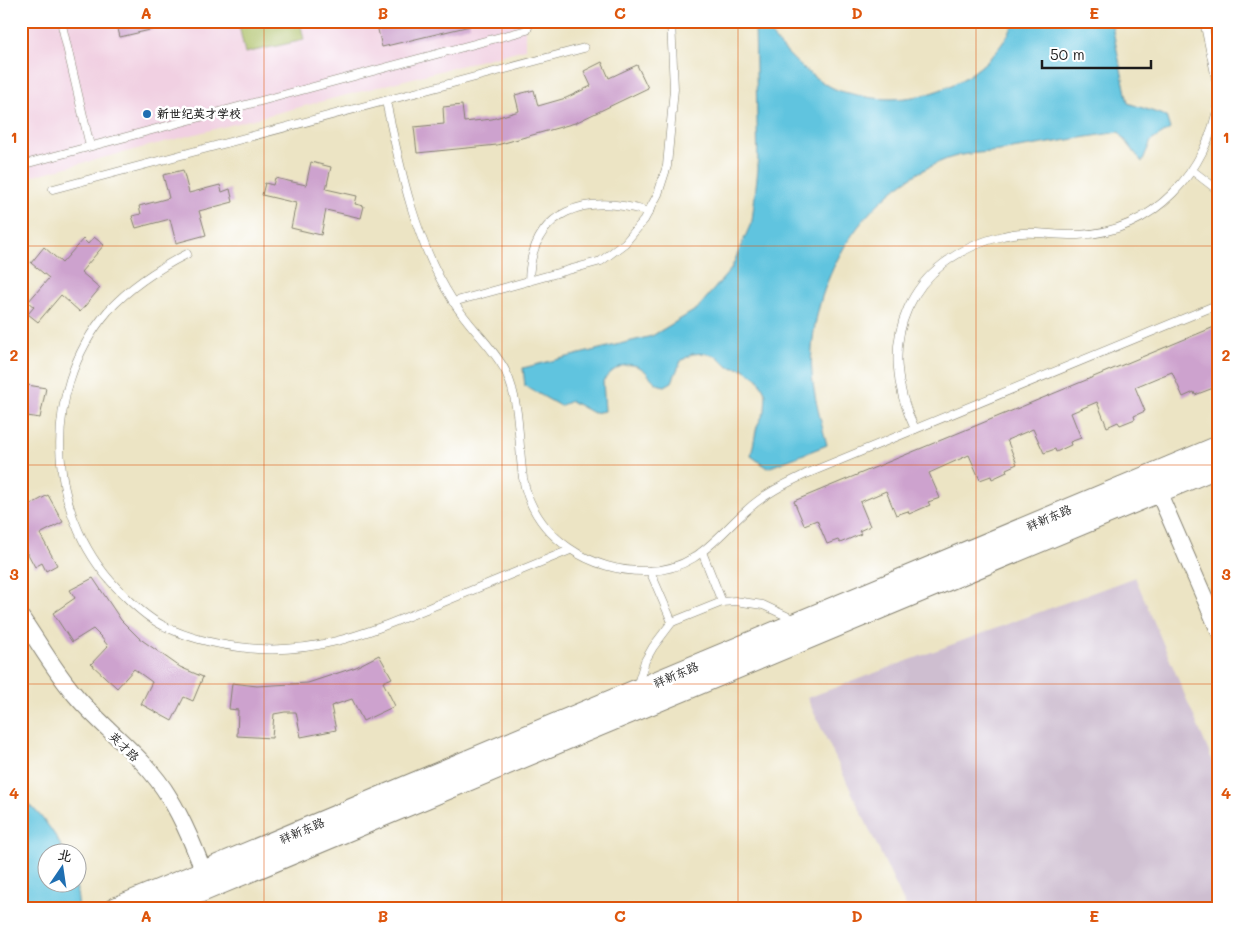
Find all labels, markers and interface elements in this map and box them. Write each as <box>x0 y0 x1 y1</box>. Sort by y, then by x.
text: A <box>140 2 152 23</box>
text: B <box>378 2 388 23</box>
text: C <box>614 2 626 23</box>
text: D <box>851 2 863 23</box>
text: E <box>1089 2 1099 23</box>
scale bar <box>1042 38 1151 70</box>
text: 50 m <box>1050 44 1085 64</box>
place label: 新世纪英才学校 <box>157 105 241 121</box>
marker: 新世纪英才学校 <box>141 108 153 120</box>
text: 1 <box>10 126 18 147</box>
text: 1 <box>1222 126 1230 147</box>
text: 2 <box>10 344 19 365</box>
text: 2 <box>1222 344 1231 365</box>
street label: 祥新东路 <box>1023 500 1074 534</box>
text: 3 <box>9 563 19 584</box>
text: 3 <box>1221 563 1231 584</box>
street label: 祥新东路 <box>650 657 701 691</box>
street label: 英才路 <box>106 728 143 765</box>
text: 4 <box>9 782 19 803</box>
text: 4 <box>1221 782 1231 803</box>
street label: 祥新东路 <box>276 813 327 847</box>
north arrow <box>38 842 88 892</box>
text: 北 <box>56 844 74 866</box>
text: A <box>140 905 152 926</box>
text: B <box>378 905 388 926</box>
text: C <box>614 905 626 926</box>
text: D <box>851 905 863 926</box>
text: E <box>1089 905 1099 926</box>

